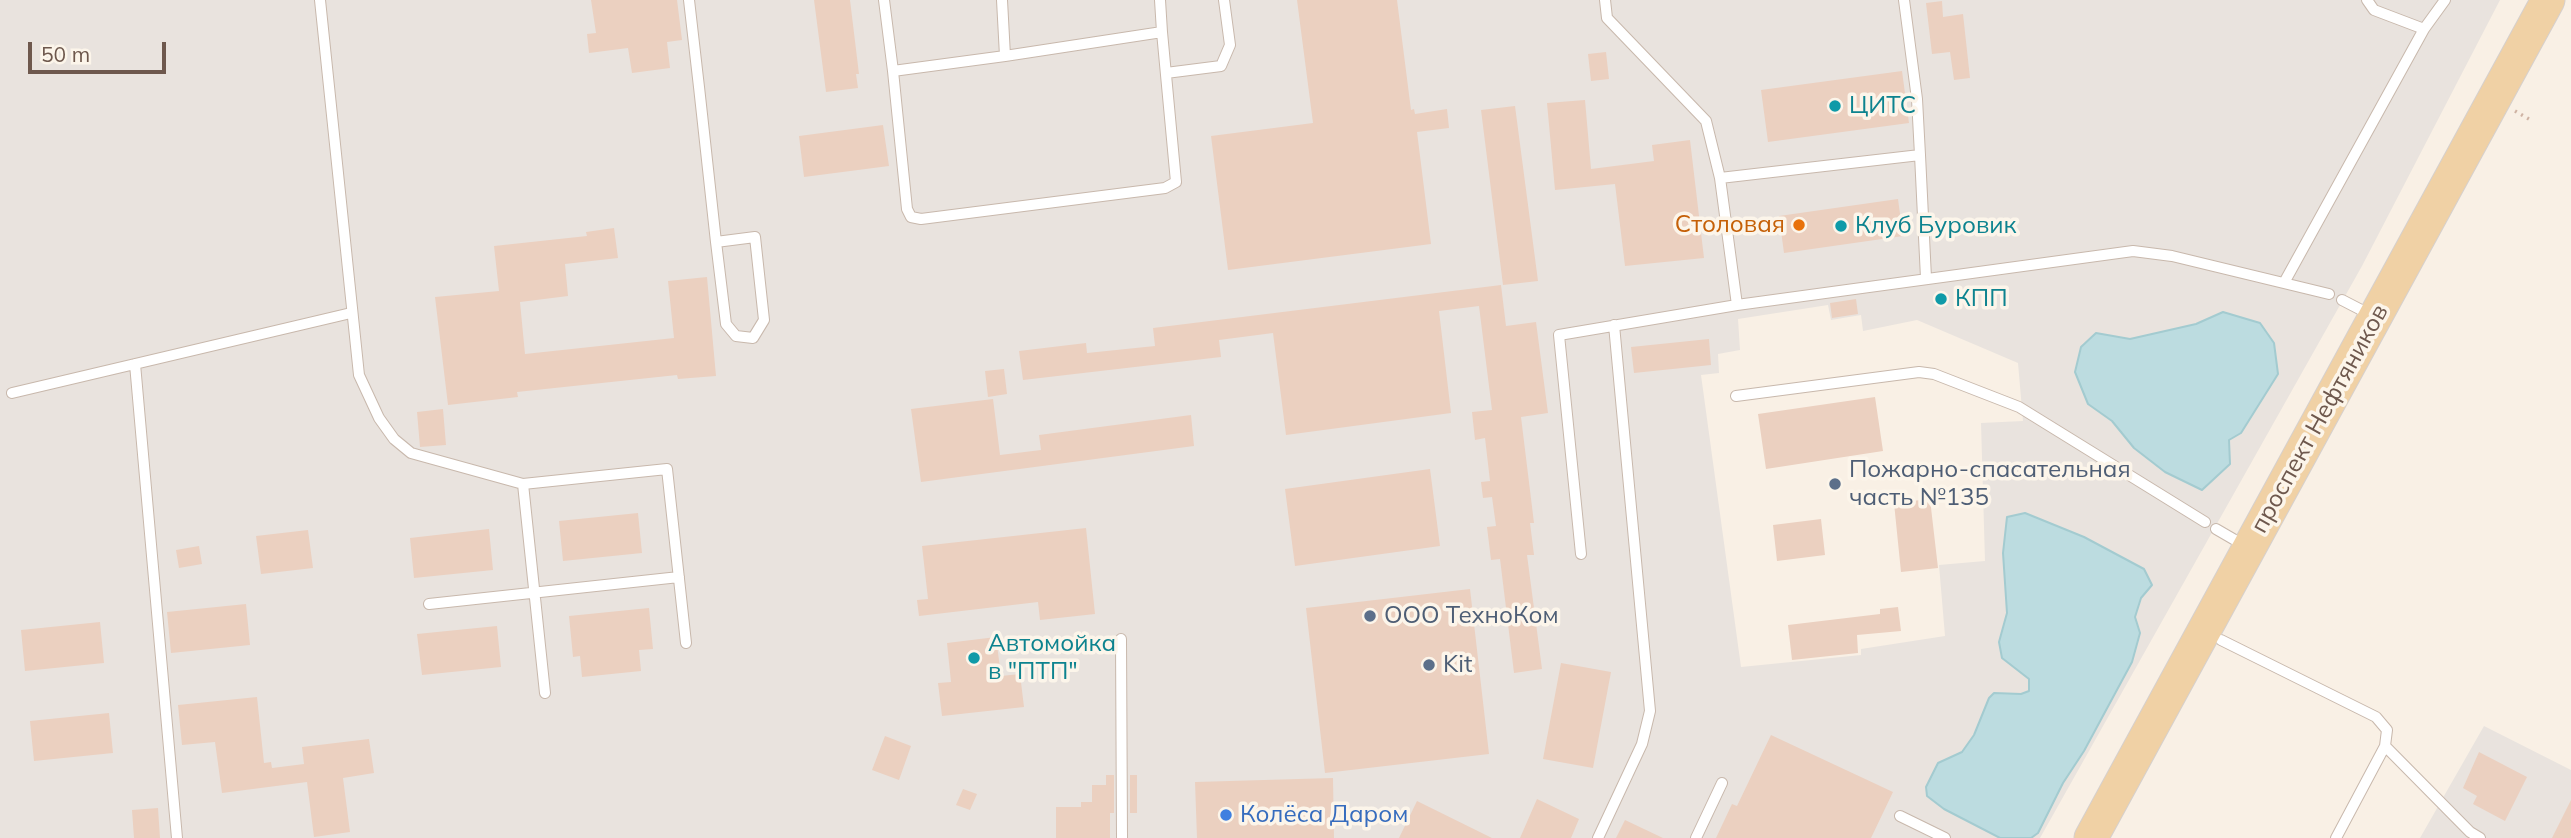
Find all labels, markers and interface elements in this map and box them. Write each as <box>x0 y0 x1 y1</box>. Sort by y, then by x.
scale bar <box>32 28 170 72</box>
text: 50 m <box>41 41 90 67</box>
place label: ЦИТС <box>1849 92 1916 120</box>
marker: ЦИТС <box>1827 98 1843 114</box>
place label: Столовая <box>1675 211 1785 239</box>
place label: Клуб Буровик <box>1855 212 2016 240</box>
marker: Столовая <box>1791 217 1807 233</box>
marker: Клуб Буровик <box>1833 218 1849 234</box>
place label: КПП <box>1955 285 2007 313</box>
marker: КПП <box>1933 291 1949 307</box>
street label: проспект Нефтяников <box>2245 300 2395 538</box>
place label: Пожарно-спасательная часть №135 <box>1849 456 2131 512</box>
marker: Пожарно-спасательная часть №135 <box>1827 476 1843 492</box>
place label: ООО ТехноКом <box>1384 602 1559 630</box>
marker: ООО ТехноКом <box>1362 608 1378 624</box>
place label: Автомойка в "ПТП" <box>988 630 1116 686</box>
marker: Автомойка в "ПТП" <box>966 650 982 666</box>
place label: Kit <box>1443 651 1472 679</box>
marker: Kit <box>1421 657 1437 673</box>
place label: Колёса Даром <box>1240 801 1408 829</box>
marker: Колёса Даром <box>1218 807 1234 823</box>

